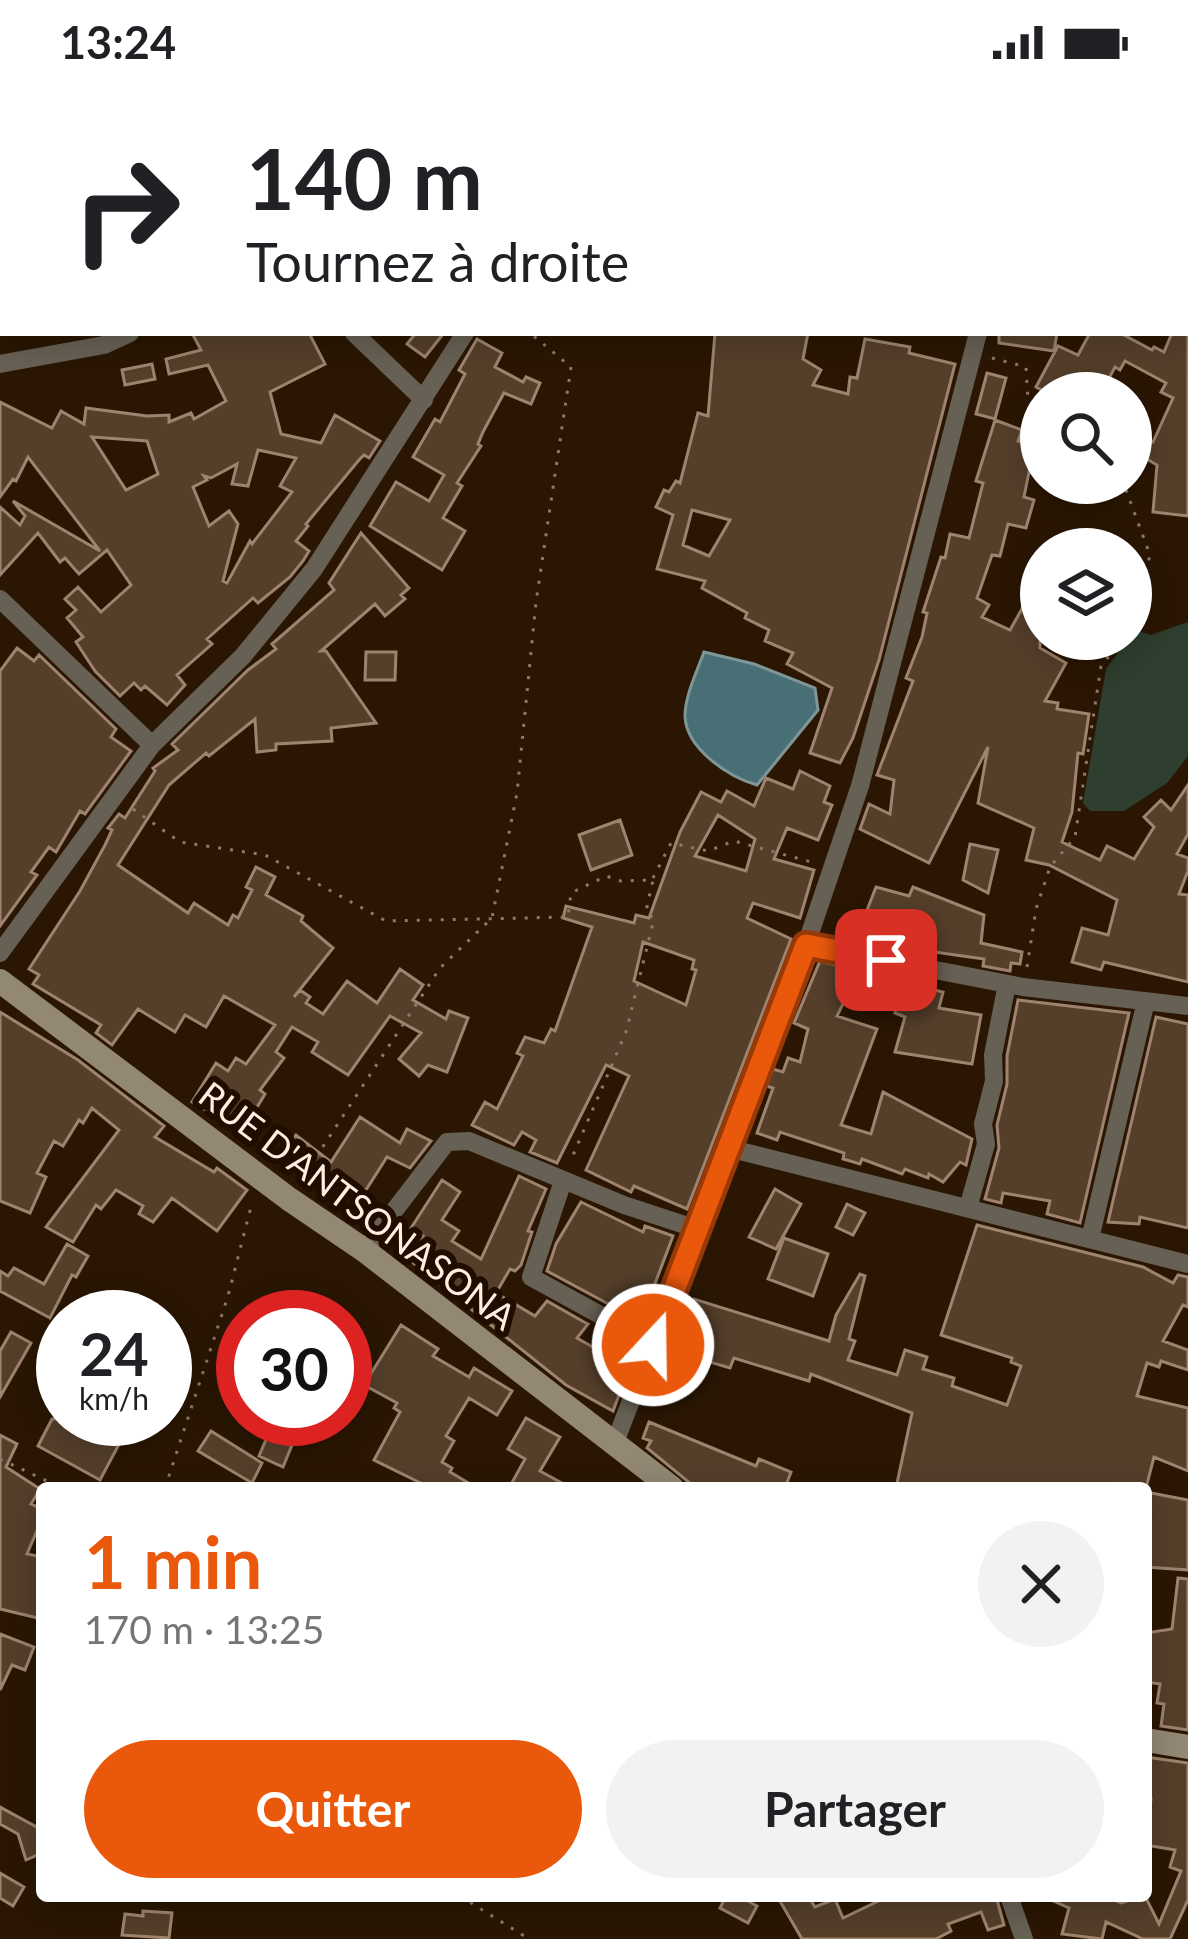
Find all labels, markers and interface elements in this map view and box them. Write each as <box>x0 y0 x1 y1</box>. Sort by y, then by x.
text: 13:24 <box>60 15 176 69</box>
text: 140 m <box>246 127 483 228</box>
icon: right <box>48 132 204 288</box>
text: Tournez à droite <box>246 229 629 294</box>
map controls <box>1020 372 1152 660</box>
button: search <box>1020 372 1152 504</box>
button: layers <box>1020 528 1152 660</box>
pin <box>835 909 937 1011</box>
icon: arrive <box>853 927 919 993</box>
street label: RUE D'ANTSONASONA <box>191 1072 525 1339</box>
position arrow <box>590 1282 716 1408</box>
speed limit sign: 30 <box>216 1290 372 1446</box>
text: 24 <box>79 1317 149 1389</box>
text: km/h <box>79 1380 149 1416</box>
text: 1 min <box>84 1518 262 1604</box>
button: close <box>978 1521 1104 1647</box>
text: 170 m · 13:25 <box>84 1606 324 1652</box>
button: Quitter <box>84 1740 582 1878</box>
button: Partager <box>606 1740 1104 1878</box>

